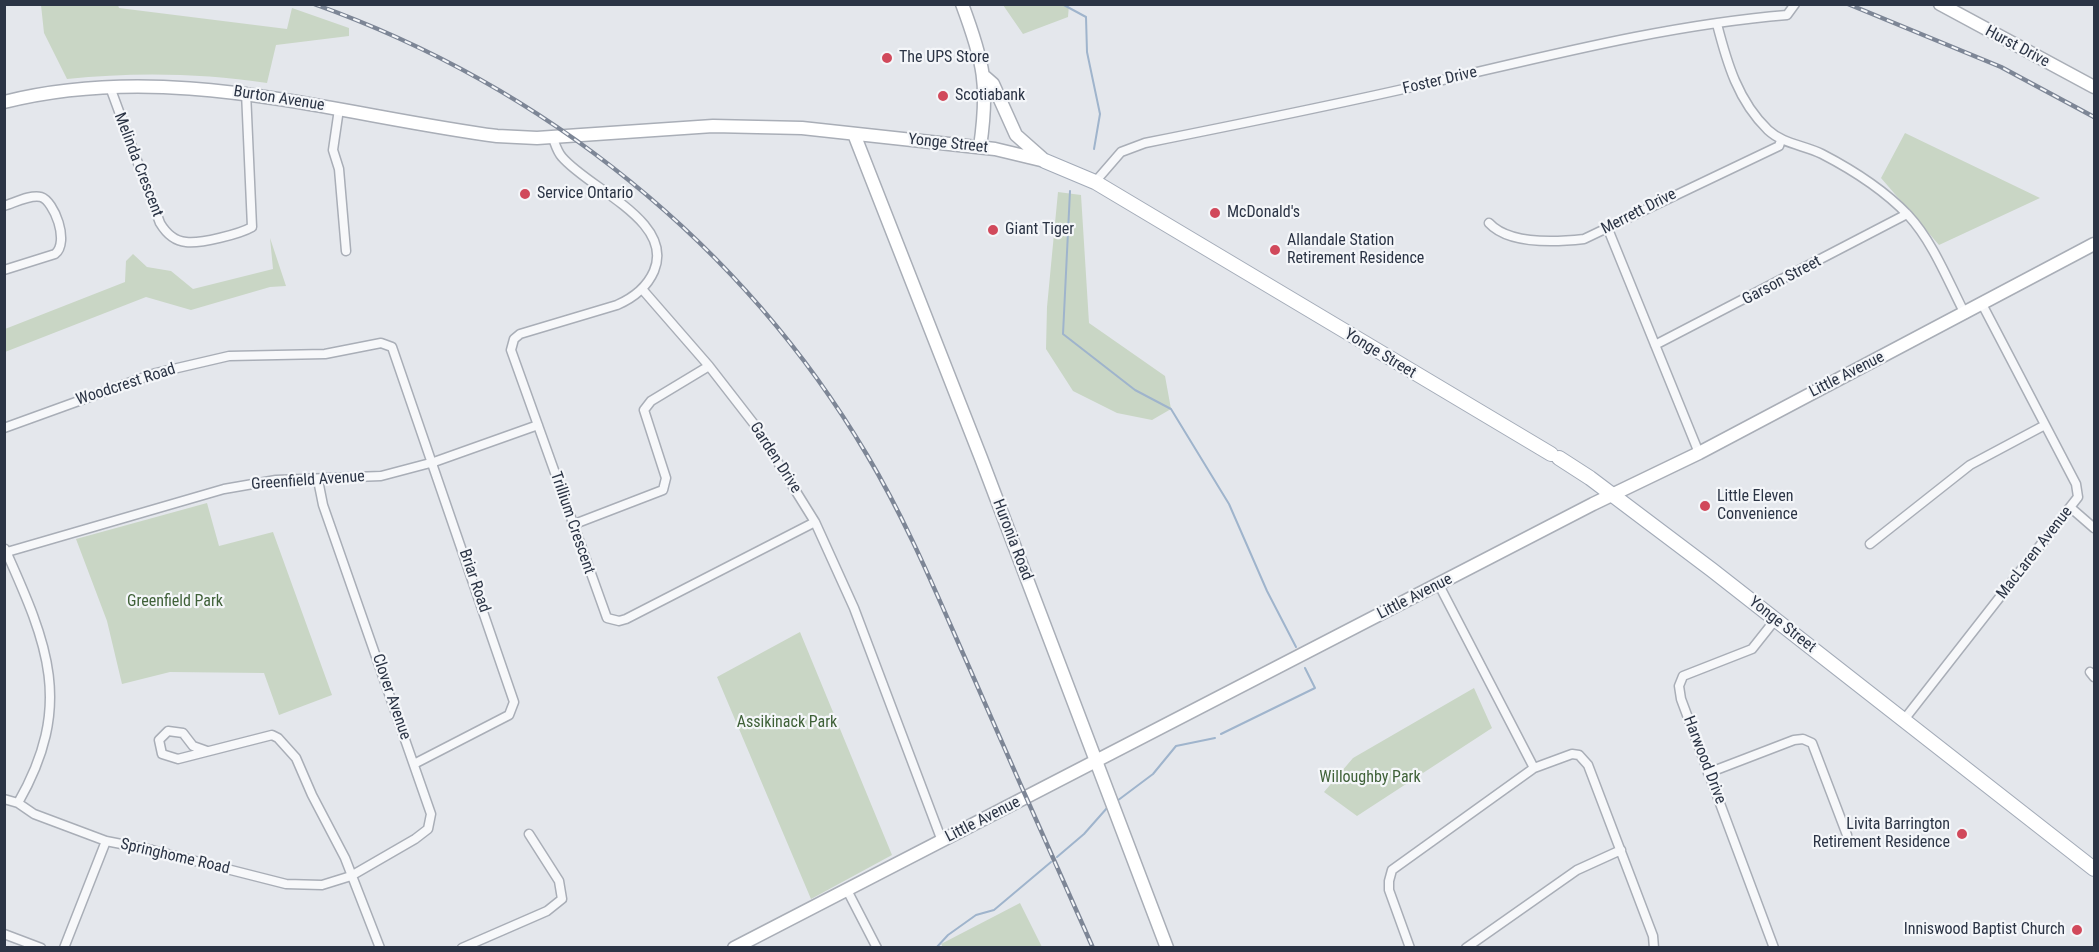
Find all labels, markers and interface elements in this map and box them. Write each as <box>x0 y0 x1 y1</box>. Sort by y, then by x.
street label: Hurst Drive <box>1982 22 2052 72</box>
place label: The UPS Store <box>899 48 989 68</box>
marker: The UPS Store <box>880 51 894 65</box>
street label: Foster Drive <box>1401 63 1479 99</box>
street label: Burton Avenue <box>232 82 326 116</box>
place label: Scotiabank <box>955 86 1025 106</box>
marker: Scotiabank <box>936 89 950 103</box>
street label: Melinda Crescent <box>109 110 167 220</box>
street label: Yonge Street <box>907 130 989 158</box>
place label: Service Ontario <box>537 184 633 204</box>
street label: Merrett Drive <box>1598 185 1680 239</box>
marker: Service Ontario <box>518 187 532 201</box>
place label: McDonald's <box>1227 203 1300 223</box>
marker: McDonald's <box>1208 206 1222 220</box>
place label: Giant Tiger <box>1005 220 1074 240</box>
marker: Giant Tiger <box>986 223 1000 237</box>
place label: Allandale Station Retirement Residence <box>1287 231 1424 269</box>
marker: Allandale Station Retirement Residence <box>1268 243 1282 257</box>
street label: Garson Street <box>1739 252 1825 310</box>
street label: Yonge Street <box>1341 325 1419 383</box>
street label: Little Avenue <box>1806 348 1888 402</box>
street label: Woodcrest Road <box>74 360 178 410</box>
street label: Garden Drive <box>745 419 805 497</box>
street label: Greenfield Avenue <box>251 467 365 495</box>
street label: Trillium Crescent <box>546 469 598 577</box>
place label: Little Eleven Convenience <box>1717 487 1798 525</box>
street label: Huronia Road <box>988 497 1036 583</box>
marker: Little Eleven Convenience <box>1698 499 1712 513</box>
street label: MacLaren Avenue <box>1993 503 2077 603</box>
street label: Briar Road <box>454 547 494 615</box>
street label: Little Avenue <box>1374 570 1456 624</box>
park label: Greenfield Park <box>127 592 223 612</box>
street label: Yonge Street <box>1744 593 1820 657</box>
street label: Clover Avenue <box>367 652 415 742</box>
park label: Assikinack Park <box>737 713 837 733</box>
street label: Harwood Drive <box>1678 713 1730 807</box>
park label: Willoughby Park <box>1319 768 1421 788</box>
street label: Little Avenue <box>942 793 1024 847</box>
place label: Livita Barrington Retirement Residence <box>1813 815 1950 853</box>
marker: Livita Barrington Retirement Residence <box>1955 827 1969 841</box>
street label: Springhome Road <box>119 835 231 879</box>
place label: Inniswood Baptist Church <box>1904 920 2065 940</box>
marker: Inniswood Baptist Church <box>2070 923 2084 937</box>

